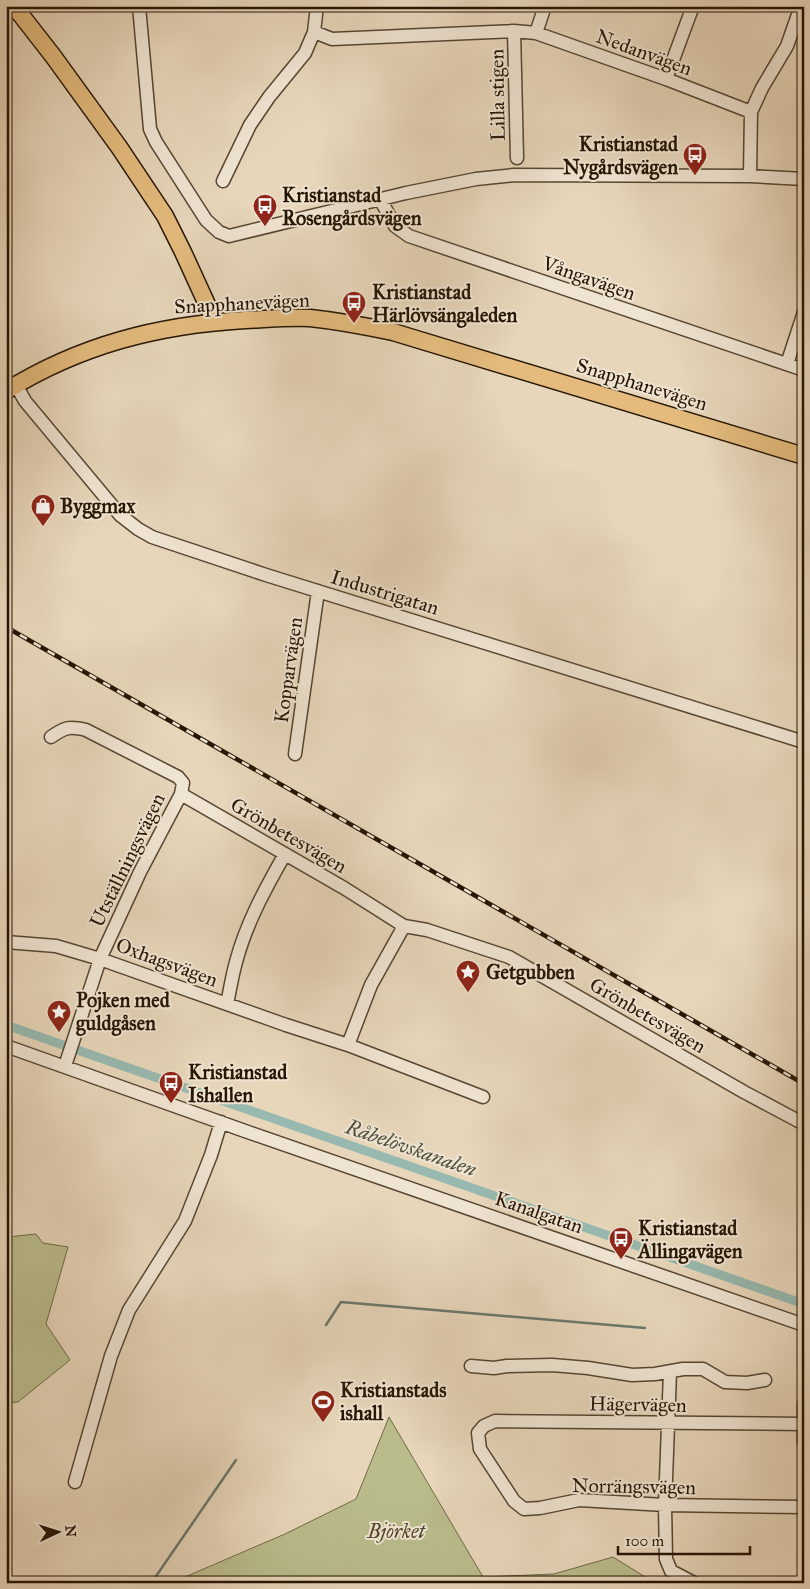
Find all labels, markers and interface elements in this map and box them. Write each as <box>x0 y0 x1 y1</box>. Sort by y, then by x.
street label: Nedanvägen <box>592 24 695 81</box>
street label: Lilla stigen <box>484 49 511 141</box>
place label: Kristianstad Nygårdsvägen <box>563 132 679 180</box>
bus stop icon: Kristianstad Nygårdsvägen <box>682 142 708 176</box>
place label: Kristianstad Rosengårdsvägen <box>282 183 422 231</box>
bus stop icon: Kristianstad Rosengårdsvägen <box>252 193 278 227</box>
street label: Vångavägen <box>538 251 639 306</box>
place label: Kristianstad Härlövsängaleden <box>372 280 518 328</box>
street label: Snapphanevägen <box>174 287 311 320</box>
bus stop icon: Kristianstad Härlövsängaleden <box>341 290 367 324</box>
street label: Snapphanevägen <box>573 353 711 416</box>
shop icon: Byggmax <box>30 493 56 527</box>
place label: Byggmax <box>60 494 136 519</box>
street label: Industrigatan <box>328 564 442 621</box>
street label: Kopparvägen <box>269 615 308 725</box>
street label: Utställningsvägen <box>84 789 171 931</box>
street label: Grönbetesvägen <box>226 792 352 879</box>
street label: Oxhagsvägen <box>112 932 221 993</box>
place icon: Getgubben <box>455 959 481 993</box>
place label: Getgubben <box>486 960 575 985</box>
street label: Grönbetesvägen <box>585 972 711 1059</box>
place label: Pojken med guldgåsen <box>76 988 171 1036</box>
place icon: Pojken med guldgåsen <box>46 999 72 1033</box>
place label: Kristianstad Ishallen <box>188 1060 288 1107</box>
bus stop icon: Kristianstad Ishallen <box>158 1070 184 1104</box>
water label: Råbelövskanalen <box>341 1113 480 1183</box>
street label: Kanalgatan <box>492 1186 586 1239</box>
place label: Kristianstad Ällingavägen <box>636 1216 743 1264</box>
bus stop icon: Kristianstad Ällingavägen <box>608 1226 634 1260</box>
place label: Kristianstads ishall <box>340 1378 447 1425</box>
sports icon: Kristianstads ishall <box>310 1389 336 1423</box>
street label: Hägervägen <box>589 1391 687 1418</box>
street label: Norrängsvägen <box>572 1473 696 1500</box>
north arrow <box>32 1506 82 1556</box>
park label: Björket <box>366 1519 426 1543</box>
scale bar <box>618 1524 750 1556</box>
text: N <box>62 1525 79 1538</box>
text: 100 m <box>625 1532 665 1550</box>

